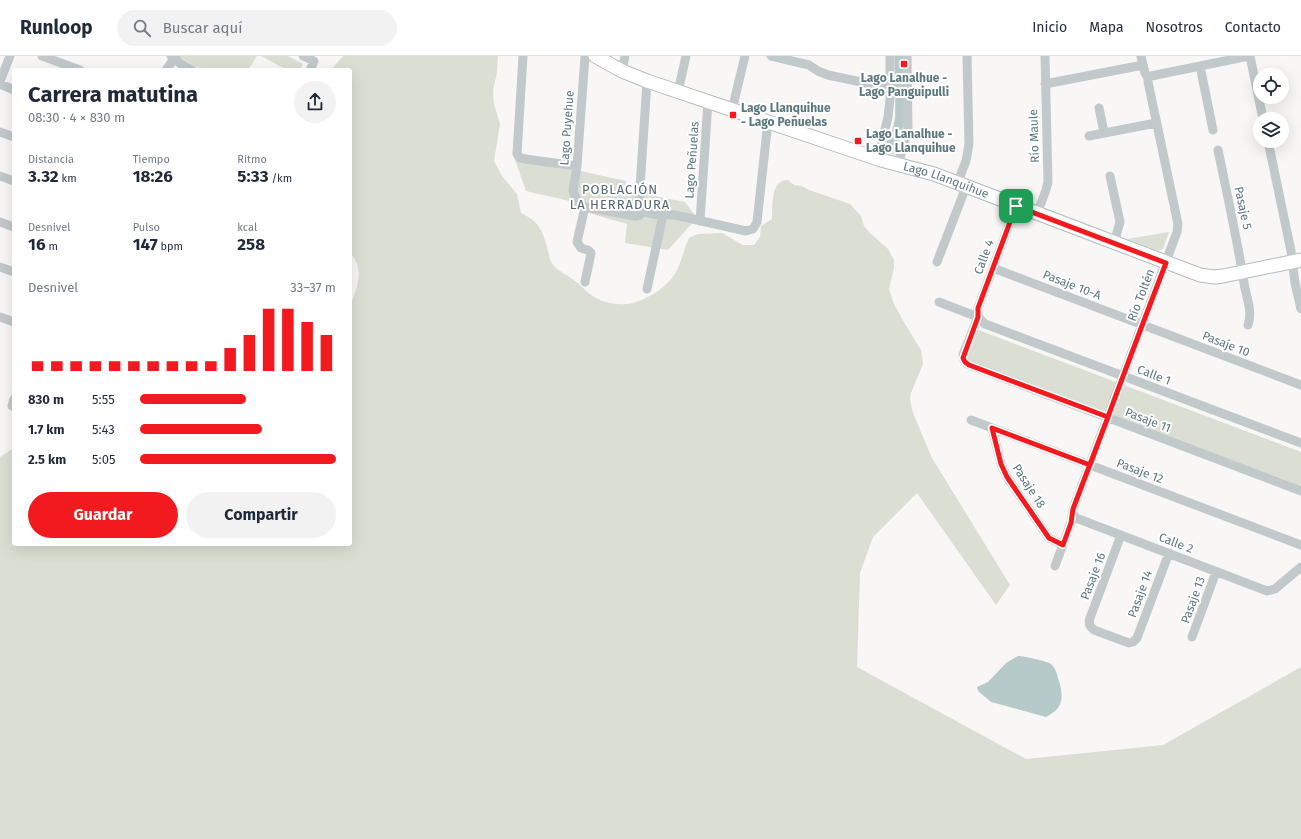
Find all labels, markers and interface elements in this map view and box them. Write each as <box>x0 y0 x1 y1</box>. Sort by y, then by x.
search box <box>117 10 397 46</box>
text: Runloop <box>20 16 93 39</box>
icon: search <box>131 17 153 39</box>
text: Buscar aquí <box>163 19 243 37</box>
text: Inicio <box>1032 19 1067 36</box>
text: Mapa <box>1089 19 1124 36</box>
text: Nosotros <box>1146 19 1203 36</box>
text: Contacto <box>1225 19 1281 36</box>
marker: Lago Lanalhue - Lago Panguipulli <box>899 59 909 69</box>
map controls <box>1253 68 1289 148</box>
button: locate <box>1253 68 1289 104</box>
place label: Lago Lanalhue - Lago Panguipulli <box>859 71 949 99</box>
text: Carrera matutina <box>28 81 198 108</box>
button: share <box>294 81 336 123</box>
street label: Lago Puyehue <box>557 90 577 166</box>
place label: Lago Llanquihue - Lago Peñuelas <box>741 101 831 129</box>
street label: Río Maule <box>1026 109 1042 163</box>
text: 08:30 · 4 × 830 m <box>28 110 125 125</box>
marker: Lago Llanquihue - Lago Peñuelas <box>728 110 738 120</box>
button: layers <box>1253 112 1289 148</box>
street label: Lago Peñuelas <box>682 120 702 199</box>
place label: Lago Lanalhue - Lago Llanquihue <box>866 127 956 155</box>
marker: Lago Lanalhue - Lago Llanquihue <box>853 136 863 146</box>
text: Distancia <box>28 153 74 166</box>
text: Tiempo <box>133 153 170 166</box>
text: Ritmo <box>237 153 267 166</box>
street label: Lago Llanquihue <box>902 159 991 201</box>
text: 3.32 <box>28 166 59 187</box>
text: 18:26 <box>133 166 173 187</box>
text: 5:33 <box>237 166 268 187</box>
text: km <box>59 172 77 185</box>
text: /km <box>268 172 292 185</box>
district label: POBLACIÓN LA HERRADURA <box>570 182 670 212</box>
street label: Pasaje 5 <box>1232 185 1254 231</box>
pin <box>999 189 1033 223</box>
icon: arrive <box>1005 195 1027 217</box>
text: Desnivel <box>28 221 70 234</box>
text: Pulso <box>133 221 160 234</box>
text: kcal <box>237 221 257 234</box>
text: 16 <box>28 234 45 255</box>
text: 147 <box>133 234 158 255</box>
text: 258 <box>237 234 265 255</box>
street label: Calle 4 <box>971 237 997 276</box>
text: m <box>45 240 58 253</box>
text: bpm <box>158 240 183 253</box>
street label: Río Toltén <box>1125 267 1157 323</box>
street label: Pasaje 10-A <box>1041 268 1103 303</box>
text: Desnivel <box>28 280 78 295</box>
text: 33–37 m <box>290 280 336 295</box>
street label: Pasaje 10 <box>1200 329 1252 360</box>
street label: Calle 1 <box>1135 362 1173 388</box>
text: 830 m <box>28 392 64 407</box>
text: 5:55 <box>92 392 115 407</box>
street label: Pasaje 11 <box>1123 405 1173 435</box>
text: 1.7 km <box>28 422 64 437</box>
text: 5:43 <box>92 422 115 437</box>
text: 2.5 km <box>28 452 66 467</box>
text: 5:05 <box>92 452 115 467</box>
street label: Pasaje 12 <box>1115 456 1165 486</box>
street label: Pasaje 18 <box>1010 461 1049 511</box>
button: Guardar <box>28 492 178 538</box>
button: Compartir <box>186 492 336 538</box>
street label: Calle 2 <box>1157 530 1195 556</box>
street label: Pasaje 16 <box>1078 550 1108 602</box>
street label: Pasaje 14 <box>1125 568 1155 620</box>
street label: Pasaje 13 <box>1178 575 1208 625</box>

